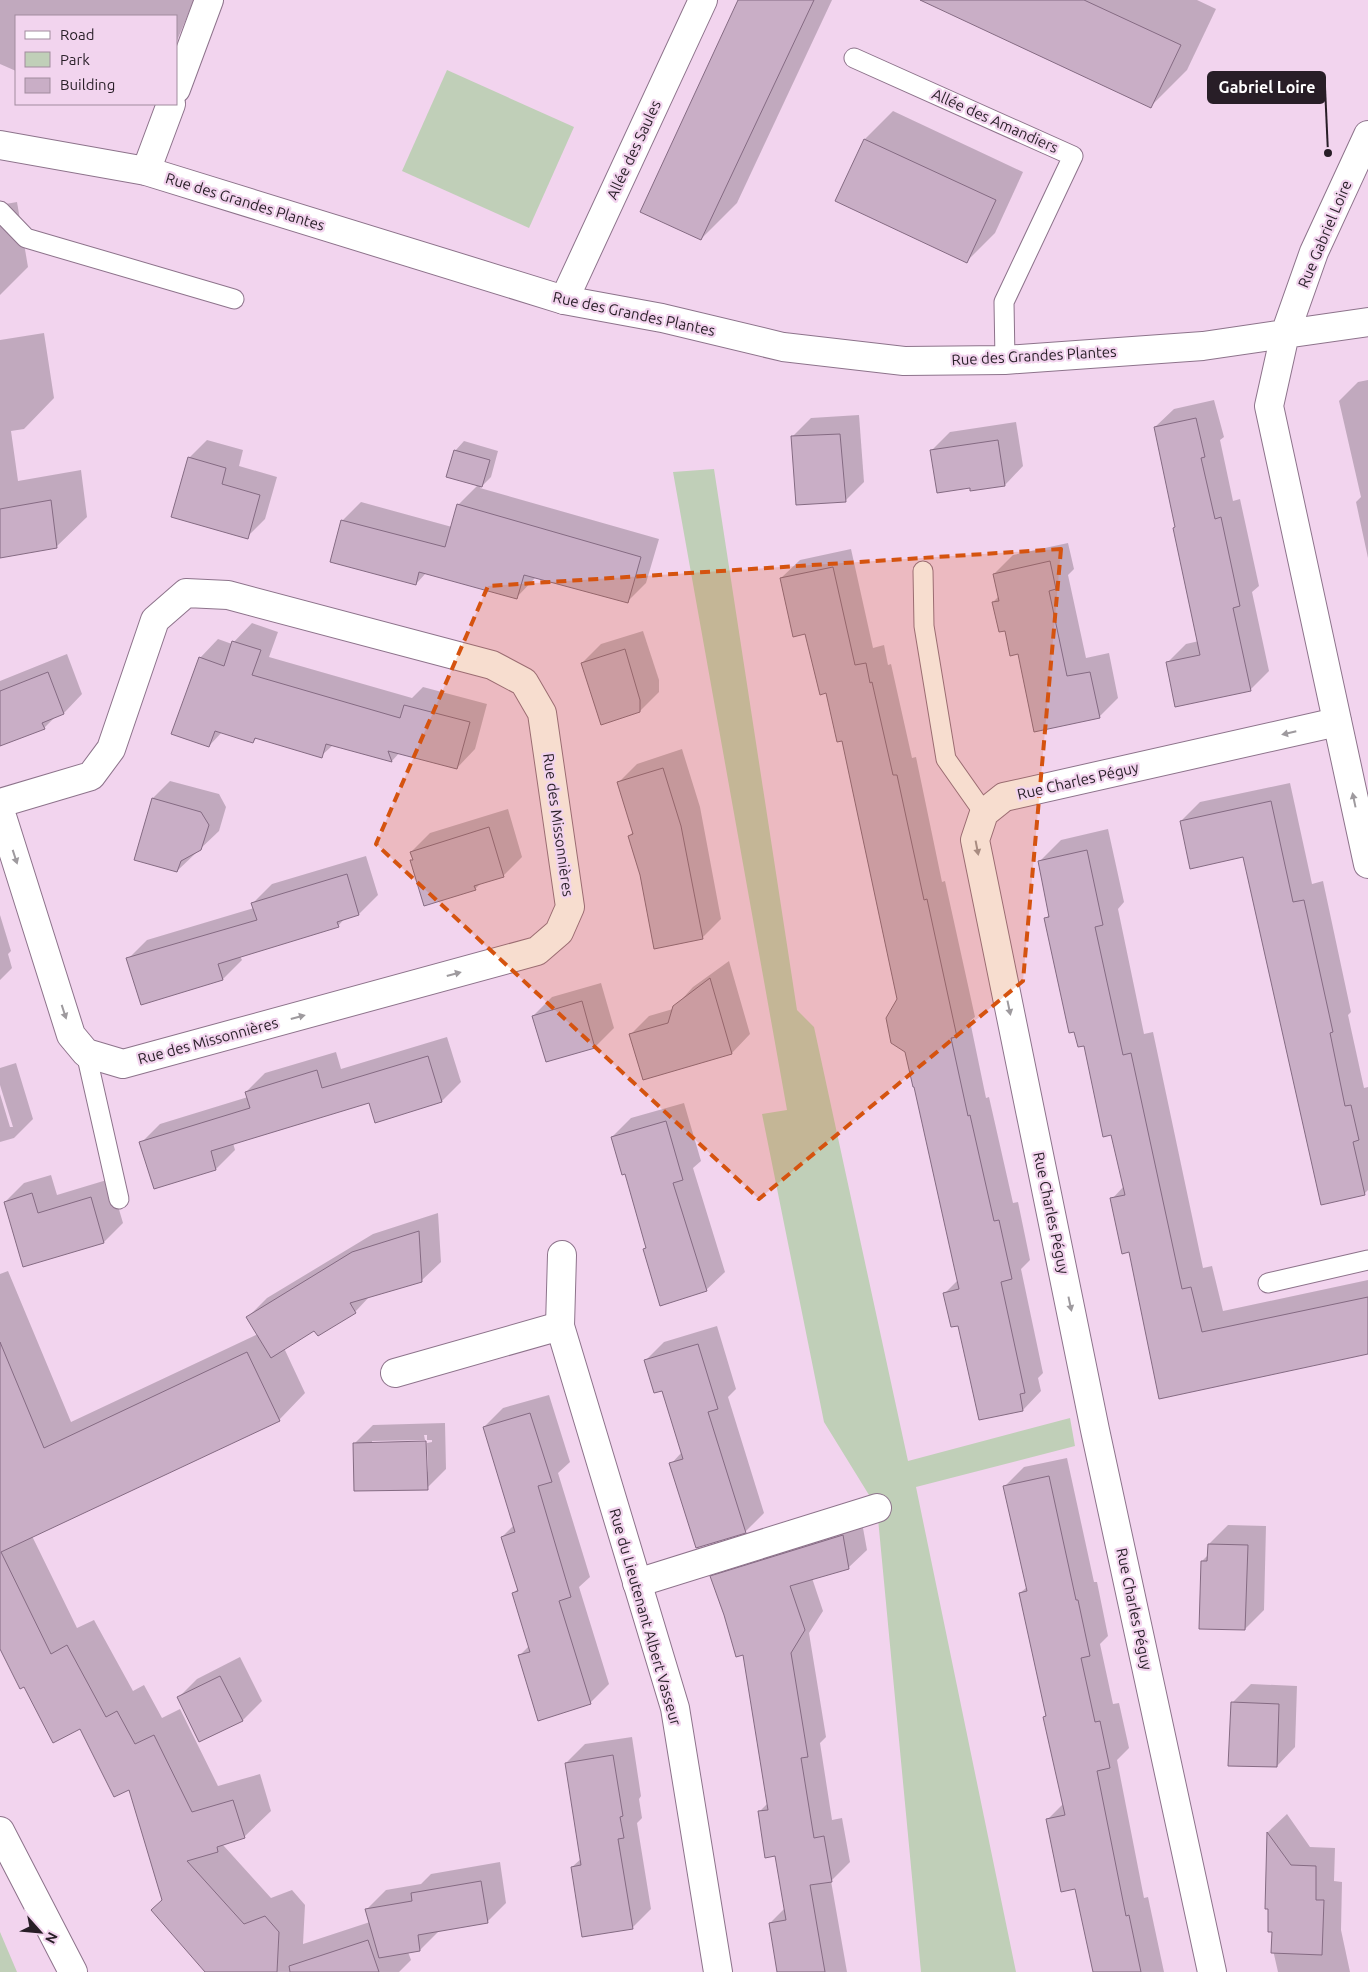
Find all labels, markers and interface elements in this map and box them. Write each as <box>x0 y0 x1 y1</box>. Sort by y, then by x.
legend <box>15 15 178 105</box>
text: Road <box>60 26 95 43</box>
text: Park <box>60 51 90 68</box>
callout: Gabriel Loire <box>1208 72 1325 103</box>
text: Building <box>60 76 115 93</box>
text: Gabriel Loire <box>1219 78 1315 96</box>
street label: Allée des Amandiers <box>929 85 1061 156</box>
street label: Allée des Saules <box>603 97 664 202</box>
street label: Rue des Grandes Plantes <box>164 169 327 234</box>
street label: Rue Gabriel Loire <box>1294 178 1355 290</box>
street label: Rue des Grandes Plantes <box>551 288 717 339</box>
street label: Rue des Grandes Plantes <box>951 343 1117 368</box>
one-way arrow <box>1281 729 1297 737</box>
street label: Rue des Missonnières <box>540 752 577 898</box>
street label: Rue Charles Péguy <box>1015 758 1140 803</box>
one-way arrow <box>1350 792 1358 807</box>
one-way arrow <box>973 841 981 857</box>
one-way arrow <box>11 850 19 865</box>
one-way arrow <box>447 970 462 978</box>
one-way arrow <box>1005 1000 1013 1015</box>
one-way arrow <box>60 1005 68 1020</box>
one-way arrow <box>290 1013 305 1021</box>
street label: Rue des Missonnières <box>136 1014 280 1067</box>
street label: Rue Charles Péguy <box>1030 1150 1073 1275</box>
one-way arrow <box>1066 1296 1074 1312</box>
street label: Rue du Lieutenant Albert Vasseur <box>606 1506 685 1728</box>
street label: Rue Charles Péguy <box>1113 1546 1156 1671</box>
north arrow <box>15 1907 65 1957</box>
text: N <box>42 1930 61 1946</box>

